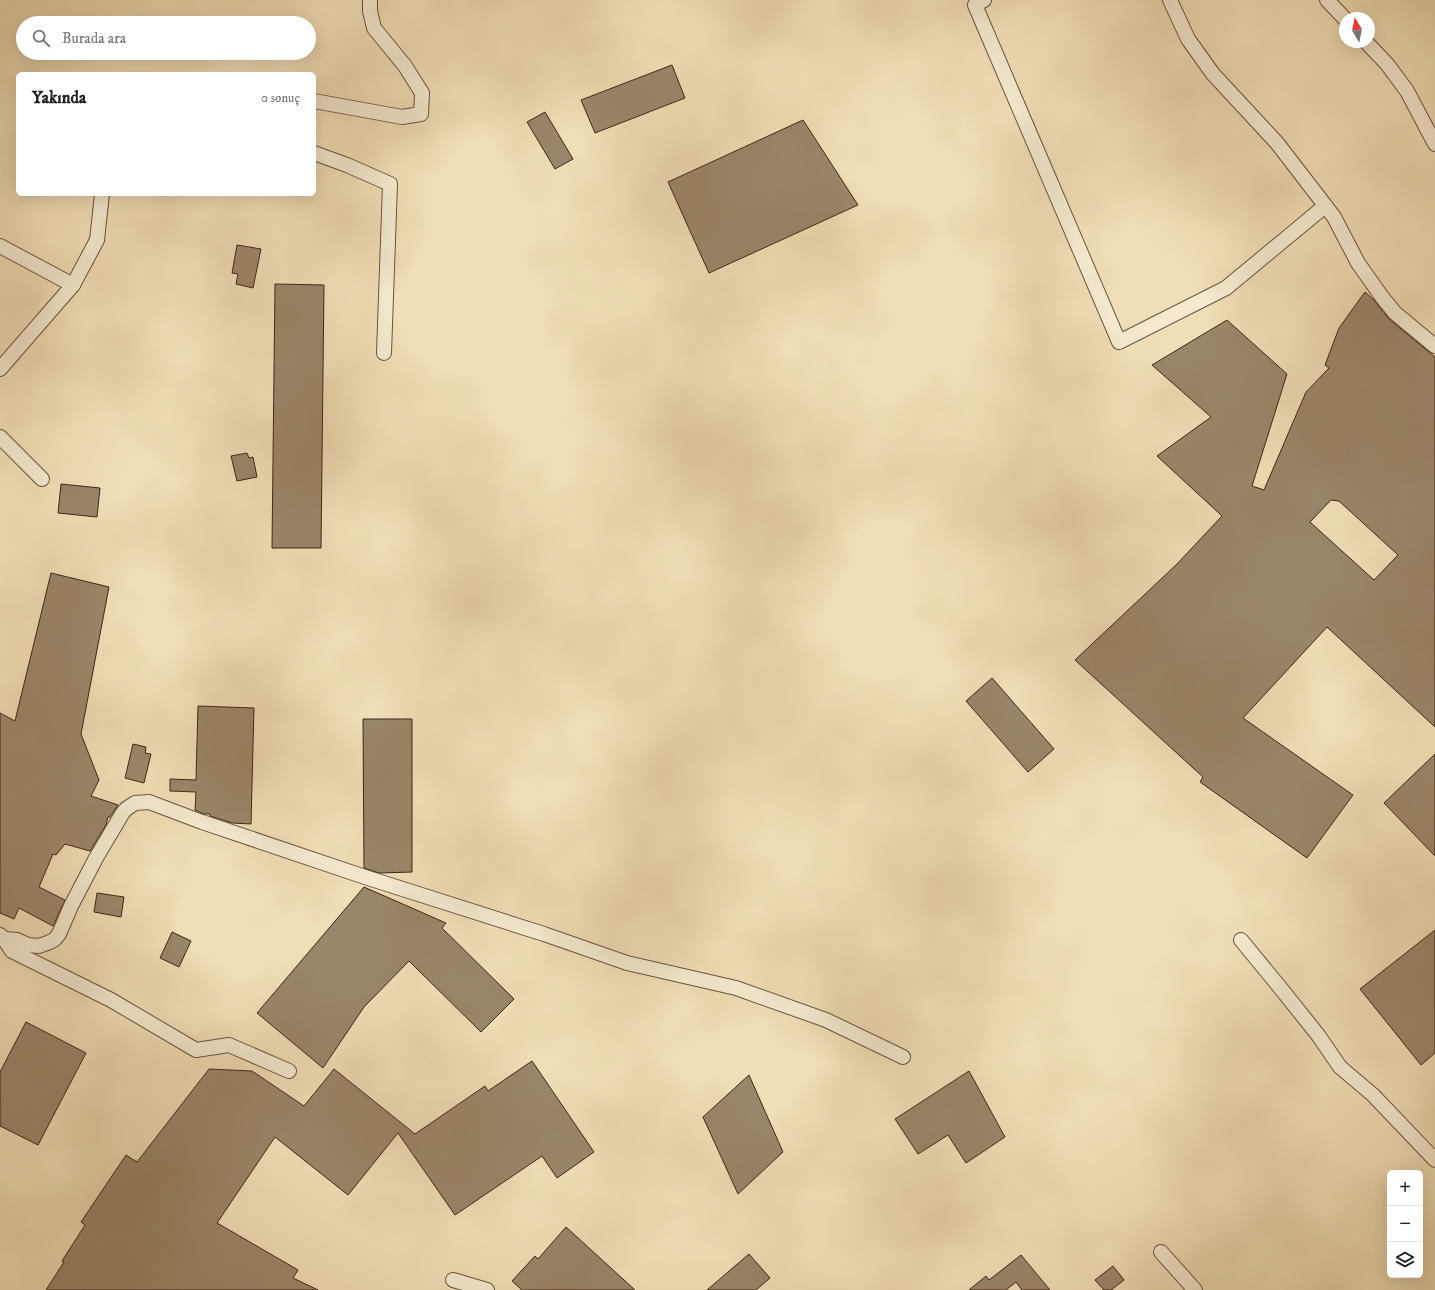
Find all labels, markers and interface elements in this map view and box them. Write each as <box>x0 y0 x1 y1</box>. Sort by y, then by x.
north arrow <box>1339 12 1375 48</box>
search box <box>16 16 316 60</box>
icon: search <box>30 27 52 49</box>
text: Burada ara <box>62 29 126 48</box>
text: Yakında <box>32 87 86 109</box>
text: 0 sonuç <box>261 90 300 106</box>
map controls <box>1387 1170 1423 1278</box>
button: + <box>1387 1170 1423 1206</box>
button: − <box>1387 1206 1423 1242</box>
button: layers <box>1387 1242 1423 1278</box>

